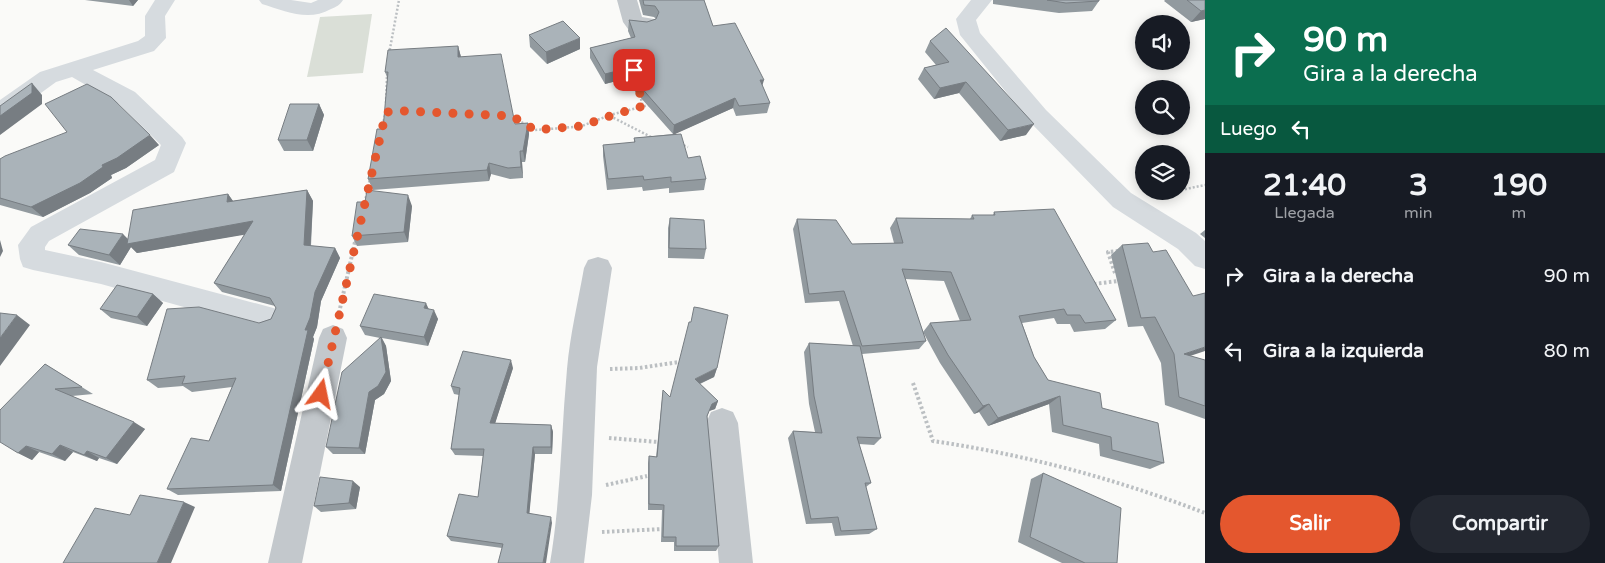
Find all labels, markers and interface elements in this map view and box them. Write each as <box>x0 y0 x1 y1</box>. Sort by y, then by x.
map controls <box>1135 15 1190 200</box>
button: sound <box>1135 15 1190 70</box>
text: 90 m <box>1303 19 1388 61</box>
icon: right <box>1220 20 1285 85</box>
pin <box>613 49 655 91</box>
icon: arrive <box>620 56 648 84</box>
text: Gira a la derecha <box>1303 61 1478 87</box>
button: search <box>1135 80 1190 135</box>
icon: left <box>1287 115 1315 143</box>
text: Luego <box>1220 118 1277 140</box>
button: layers <box>1135 145 1190 200</box>
text: 21:40 <box>1263 167 1346 204</box>
text: 3 <box>1409 167 1428 204</box>
text: 190 <box>1491 167 1547 204</box>
text: Llegada <box>1274 203 1335 223</box>
text: min <box>1404 203 1433 223</box>
text: m <box>1511 203 1526 223</box>
icon: right <box>1220 262 1248 290</box>
text: Gira a la derecha <box>1263 265 1414 287</box>
text: 90 m <box>1544 265 1590 287</box>
icon: left <box>1220 337 1248 365</box>
text: Gira a la izquierda <box>1263 340 1424 362</box>
text: 80 m <box>1544 340 1590 362</box>
position arrow <box>294 367 346 419</box>
button: Salir <box>1220 495 1400 553</box>
button: Compartir <box>1410 495 1590 553</box>

